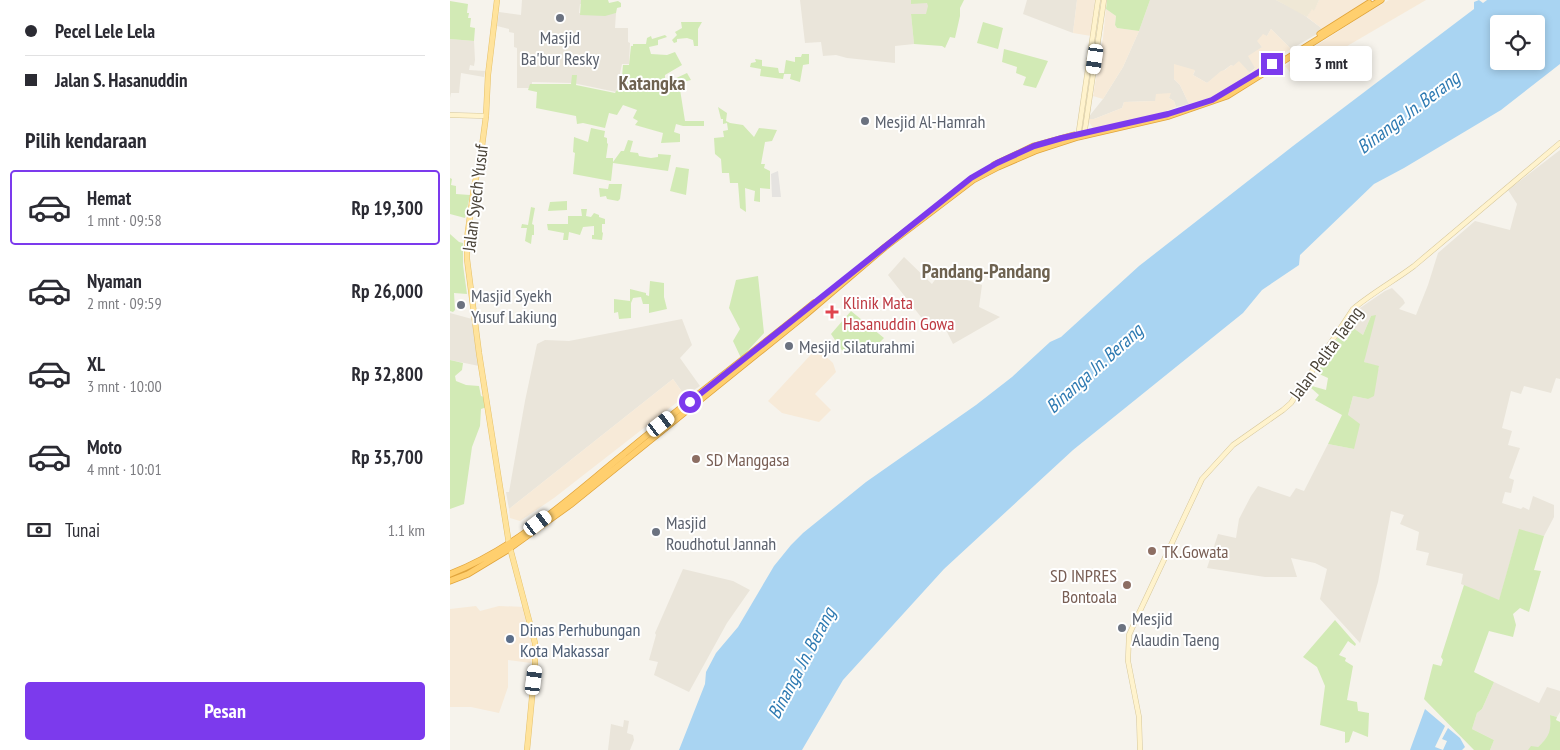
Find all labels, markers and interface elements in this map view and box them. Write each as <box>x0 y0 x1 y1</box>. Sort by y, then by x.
marker: Masjid Ba'bur Resky <box>554 12 566 24</box>
map controls <box>1490 15 1545 70</box>
button: locate <box>1490 15 1545 70</box>
text: Pecel Lele Lela <box>55 19 155 43</box>
place label: Masjid Ba'bur Resky <box>521 26 599 70</box>
car <box>1085 43 1104 75</box>
callout: 3 mnt <box>1290 46 1372 82</box>
route end <box>1261 53 1283 75</box>
text: 3 mnt <box>1314 53 1348 73</box>
water label: Binanga Jn. Berang <box>1352 65 1466 158</box>
text: Jalan S. Hasanuddin <box>55 68 188 92</box>
district label: Katangka <box>619 70 685 96</box>
place label: Mesjid Al-Hamrah <box>875 110 985 133</box>
marker: Mesjid Al-Hamrah <box>859 115 871 127</box>
text: Pilih kendaraan <box>25 126 147 154</box>
street label: Jalan Syech Yusuf <box>457 142 493 254</box>
icon: car <box>27 185 72 230</box>
text: Hemat <box>87 186 131 210</box>
text: Rp 19,300 <box>352 196 423 220</box>
text: 1 mnt · 09:58 <box>87 210 162 230</box>
district label: Pandang-Pandang <box>922 258 1050 284</box>
icon: car <box>27 268 72 313</box>
text: Nyaman <box>87 269 142 293</box>
text: Rp 26,000 <box>352 279 423 303</box>
place label: Masjid Syekh Yusuf Lakiung <box>471 284 557 328</box>
place label: Klinik Mata Hasanuddin Gowa <box>843 291 954 335</box>
text: 2 mnt · 09:59 <box>87 293 162 313</box>
marker: Masjid Syekh Yusuf Lakiung <box>455 299 467 311</box>
street label: Jalan Pelita Taeng <box>1284 302 1368 405</box>
marker: Klinik Mata Hasanuddin Gowa <box>825 305 839 319</box>
water label: Binanga Jn. Berang <box>1040 317 1149 418</box>
place label: Mesjid Silaturahmi <box>799 335 915 358</box>
marker: Mesjid Silaturahmi <box>783 340 795 352</box>
icon: car <box>27 351 72 396</box>
text: XL <box>87 352 105 376</box>
text: Rp 32,800 <box>352 362 423 386</box>
text: 3 mnt · 10:00 <box>87 376 162 396</box>
route start <box>679 391 701 413</box>
car <box>644 409 677 439</box>
icon: car <box>27 434 72 479</box>
text: Moto <box>87 435 122 459</box>
text: Rp 35,700 <box>352 445 423 469</box>
place label: SD Manggasa <box>706 448 790 471</box>
marker: SD Manggasa <box>690 453 702 465</box>
text: 4 mnt · 10:01 <box>87 459 162 479</box>
car <box>521 508 554 538</box>
place label: Masjid Roudhotul Jannah <box>666 511 776 555</box>
icon: cash <box>25 516 53 544</box>
text: Tunai <box>65 518 100 542</box>
text: 1.1 km <box>388 520 425 540</box>
marker: Masjid Roudhotul Jannah <box>650 526 662 538</box>
place label: TK.Gowata <box>1162 540 1229 563</box>
marker: TK.Gowata <box>1146 545 1158 557</box>
place label: SD INPRES Bontoala <box>1050 564 1117 608</box>
marker: SD INPRES Bontoala <box>1121 579 1133 591</box>
water label: Binanga Jn. Berang <box>762 602 841 723</box>
place label: Mesjid Alaudin Taeng <box>1132 607 1220 651</box>
place label: Dinas Perhubungan Kota Makassar <box>520 618 640 662</box>
marker: Mesjid Alaudin Taeng <box>1116 622 1128 634</box>
marker: Dinas Perhubungan Kota Makassar <box>504 633 516 645</box>
car <box>524 664 543 696</box>
button: Pesan <box>25 682 425 740</box>

